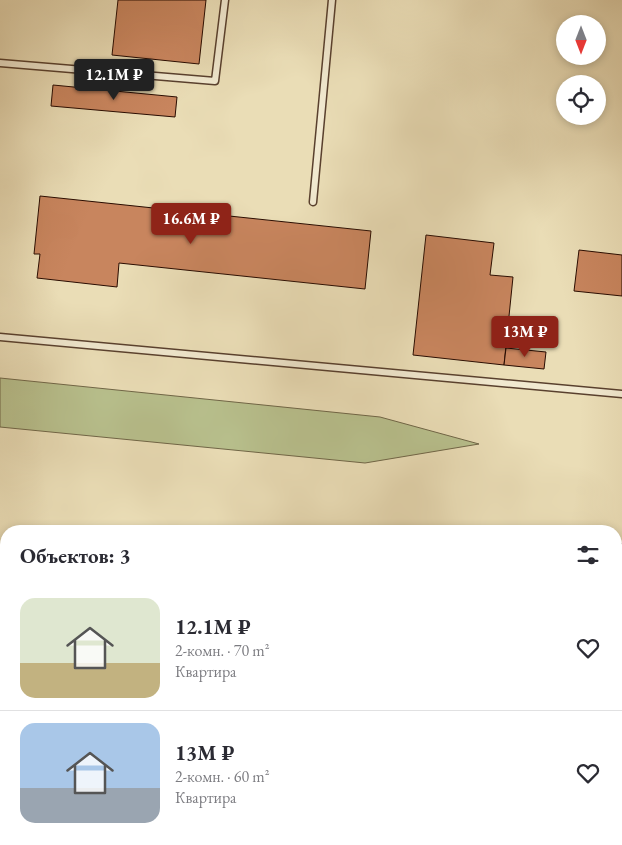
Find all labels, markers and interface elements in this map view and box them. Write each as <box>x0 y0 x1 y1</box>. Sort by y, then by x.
north arrow <box>556 15 606 65</box>
map controls <box>556 15 606 125</box>
pin: 12.1M ₽ <box>68 58 160 101</box>
text: 12.1M ₽ <box>85 64 143 85</box>
button: locate <box>556 75 606 125</box>
pin: 16.6M ₽ <box>145 202 237 245</box>
text: 16.6M ₽ <box>162 208 220 229</box>
pin: 13M ₽ <box>490 316 560 358</box>
text: 13M ₽ <box>502 321 548 342</box>
icon: filters <box>574 541 602 569</box>
text: Объектов: 3 <box>20 542 131 569</box>
text: 12.1M ₽ <box>175 613 251 640</box>
icon: home <box>60 618 120 678</box>
icon: heart <box>574 634 602 662</box>
text: 2-комн. · 70 m² <box>175 640 270 661</box>
text: Квартира <box>175 661 236 682</box>
text: 13M ₽ <box>175 739 234 766</box>
icon: home <box>60 743 120 803</box>
icon: heart <box>574 759 602 787</box>
text: 2-комн. · 60 m² <box>175 766 270 787</box>
text: Квартира <box>175 787 236 808</box>

